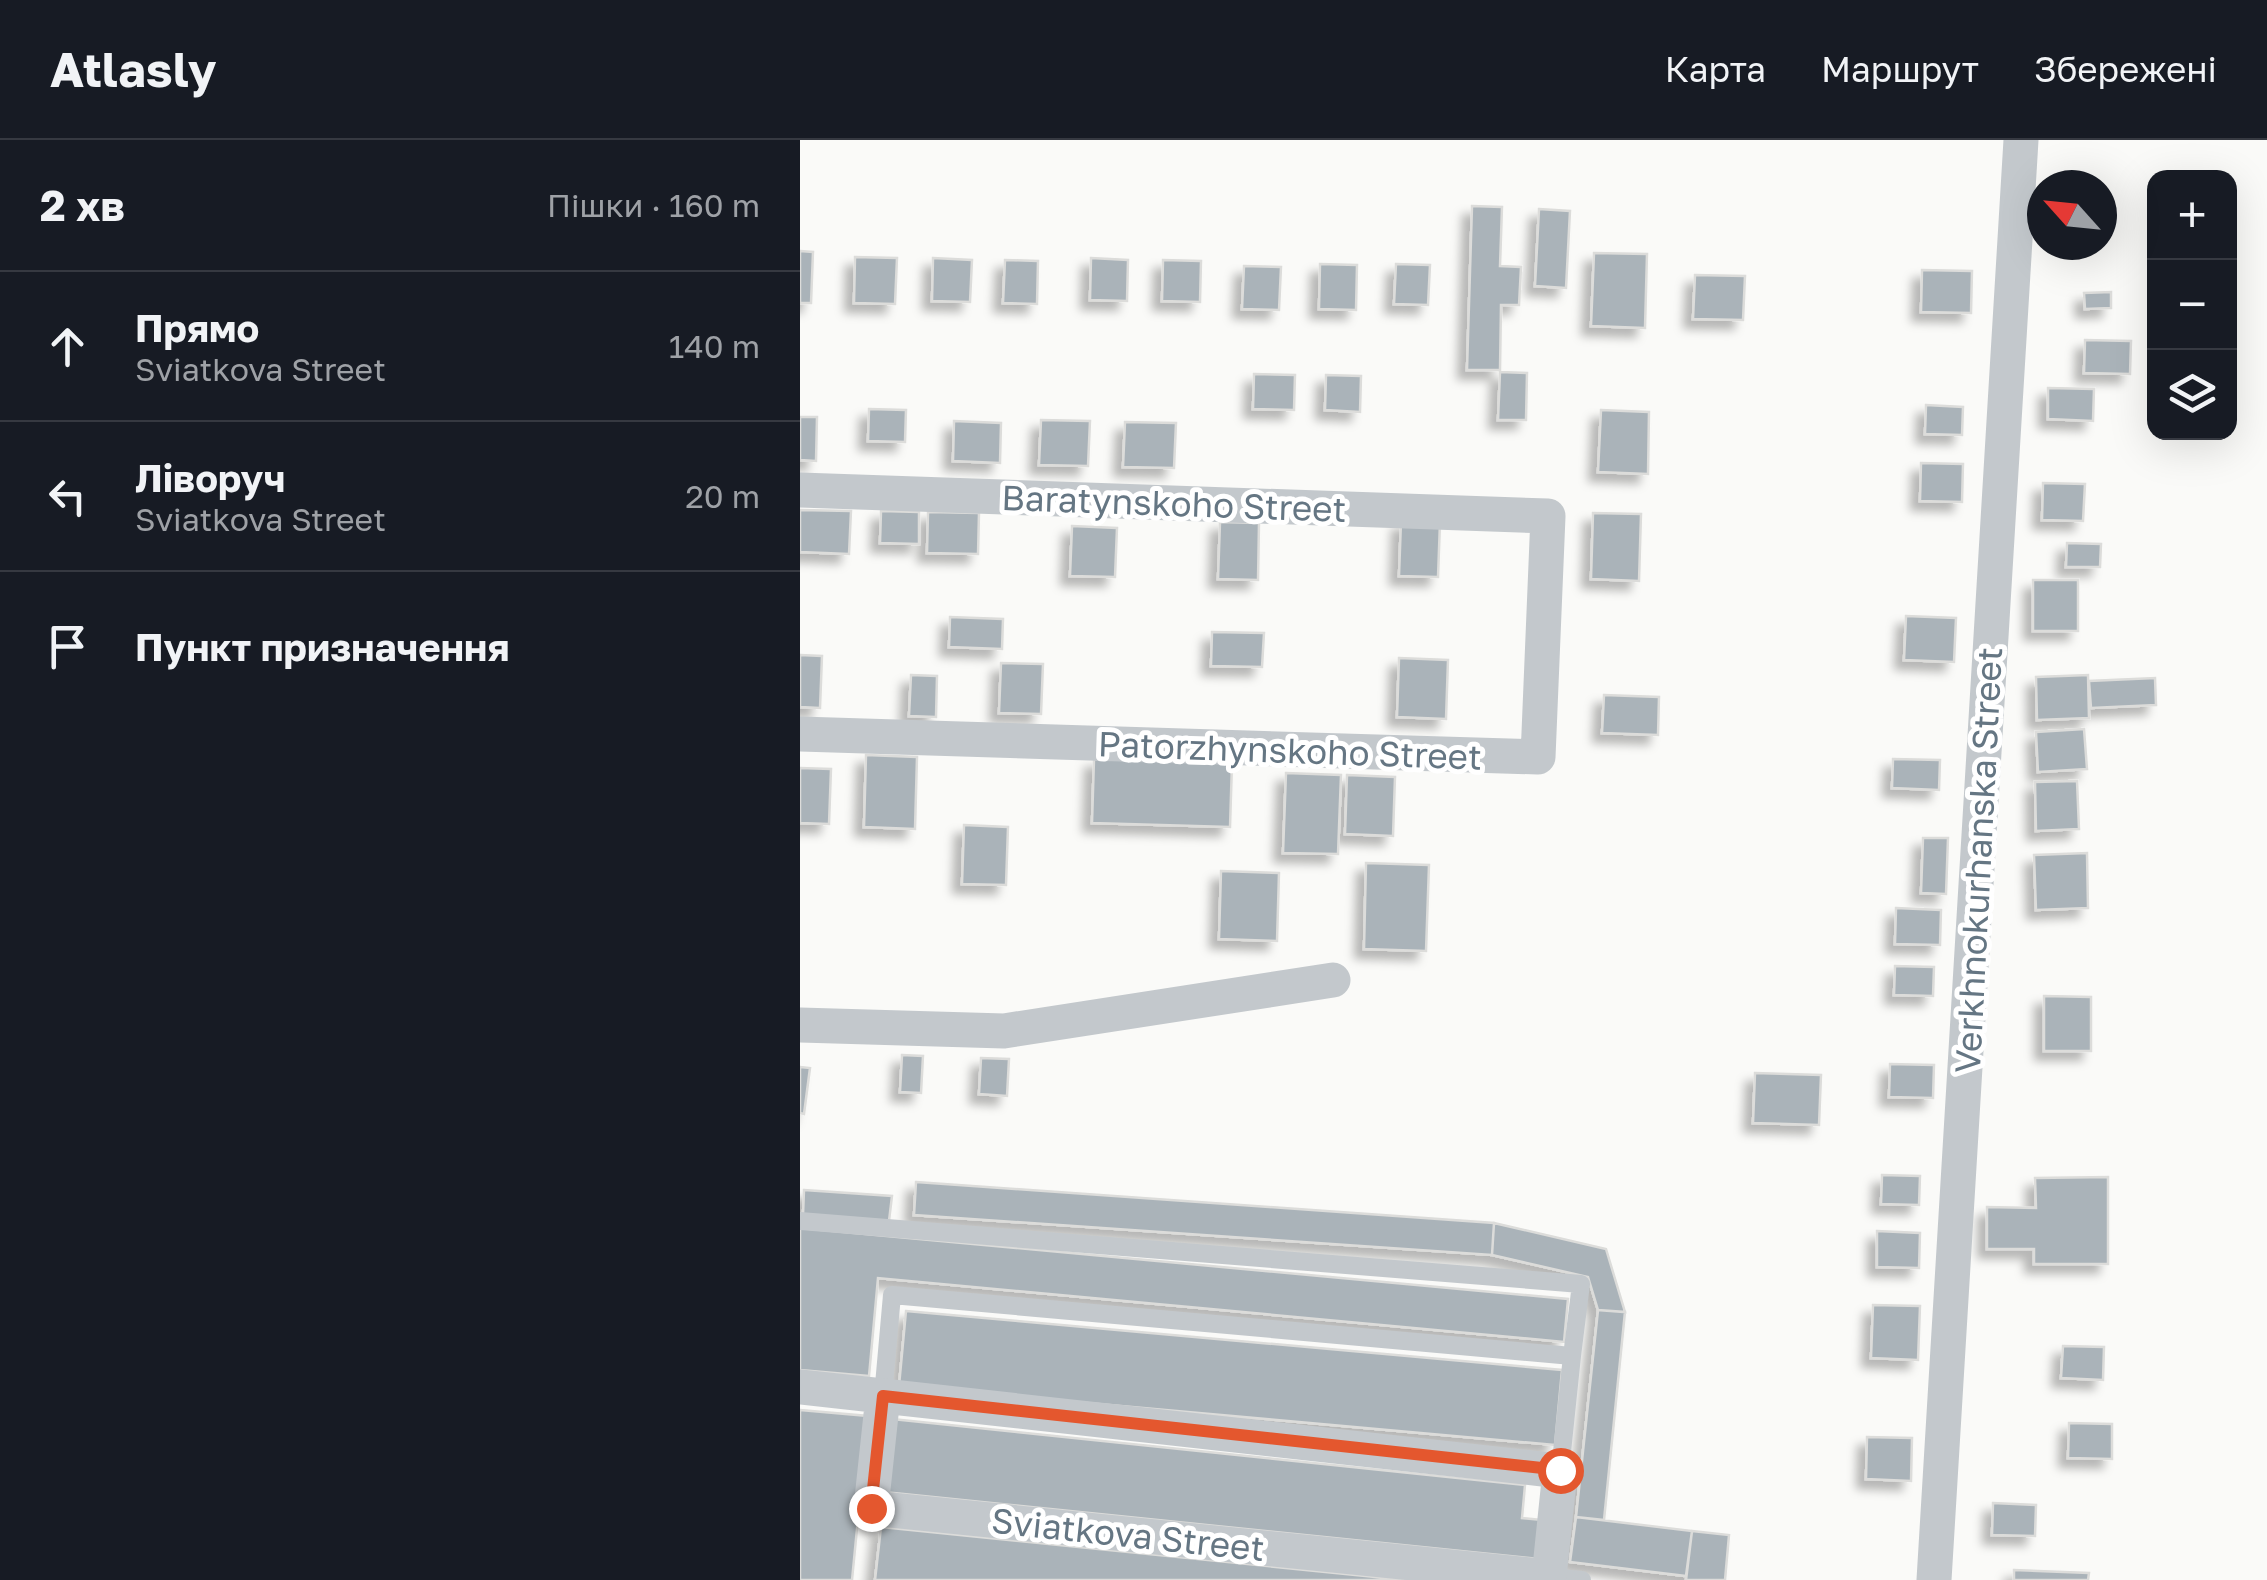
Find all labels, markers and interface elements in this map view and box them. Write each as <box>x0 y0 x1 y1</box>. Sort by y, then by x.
text: Atlasly <box>50 40 217 98</box>
text: Карта <box>1665 48 1766 90</box>
text: Маршрут <box>1821 48 1979 90</box>
text: Збережені <box>2034 48 2217 90</box>
north arrow <box>2027 170 2117 260</box>
map controls <box>2147 170 2237 440</box>
button: + <box>2147 170 2237 260</box>
text: 2 хв <box>40 180 125 230</box>
text: Пішки · 160 m <box>547 186 760 224</box>
button: − <box>2147 260 2237 350</box>
text: Прямо <box>135 305 259 350</box>
icon: ahead <box>40 319 95 374</box>
text: 140 m <box>669 327 760 365</box>
text: Sviatkova Street <box>135 350 386 388</box>
button: layers <box>2147 350 2237 440</box>
text: Ліворуч <box>135 455 286 500</box>
icon: left <box>40 469 95 524</box>
street label: Baratynskoho Street <box>1001 476 1347 530</box>
text: 20 m <box>685 477 760 515</box>
text: Sviatkova Street <box>135 500 386 538</box>
icon: arrive <box>40 619 95 674</box>
text: Пункт призначення <box>135 624 509 669</box>
street label: Verkhnokurhanska Street <box>1946 646 2010 1074</box>
street label: Patorzhynskoho Street <box>1097 722 1483 778</box>
route start <box>1538 1448 1584 1494</box>
route end <box>849 1486 895 1532</box>
street label: Sviatkova Street <box>989 1499 1267 1569</box>

